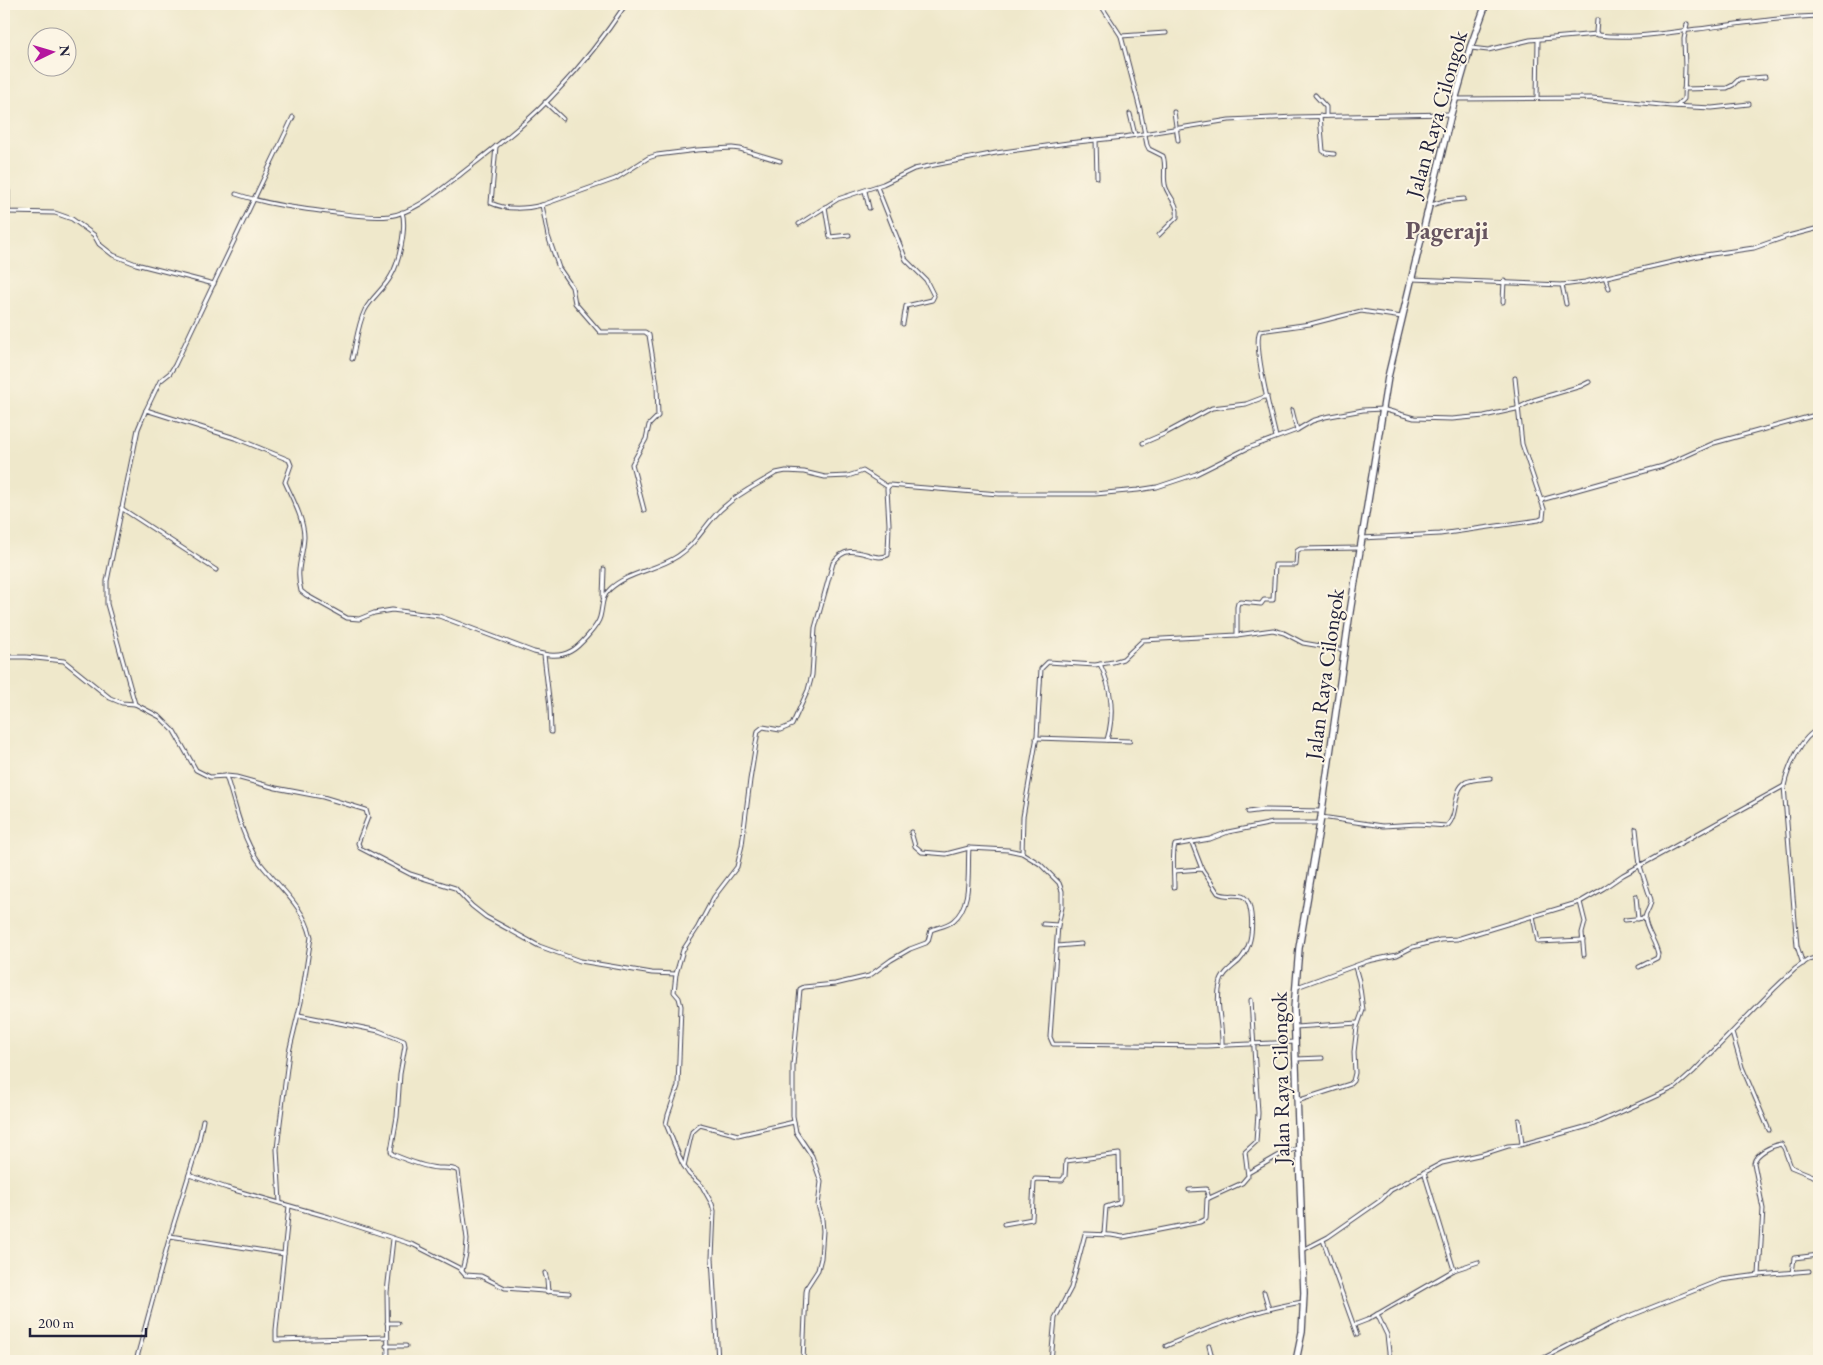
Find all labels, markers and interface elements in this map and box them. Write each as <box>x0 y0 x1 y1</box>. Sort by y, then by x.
street label: Jalan Raya Cilongok <box>1398 27 1474 203</box>
north arrow <box>28 28 78 78</box>
text: N <box>55 44 74 58</box>
district label: Pageraji <box>1405 214 1489 247</box>
street label: Jalan Raya Cilongok <box>1298 586 1351 763</box>
street label: Jalan Raya Cilongok <box>1264 991 1297 1166</box>
scale bar <box>30 1305 146 1337</box>
text: 200 m <box>38 1313 75 1332</box>

